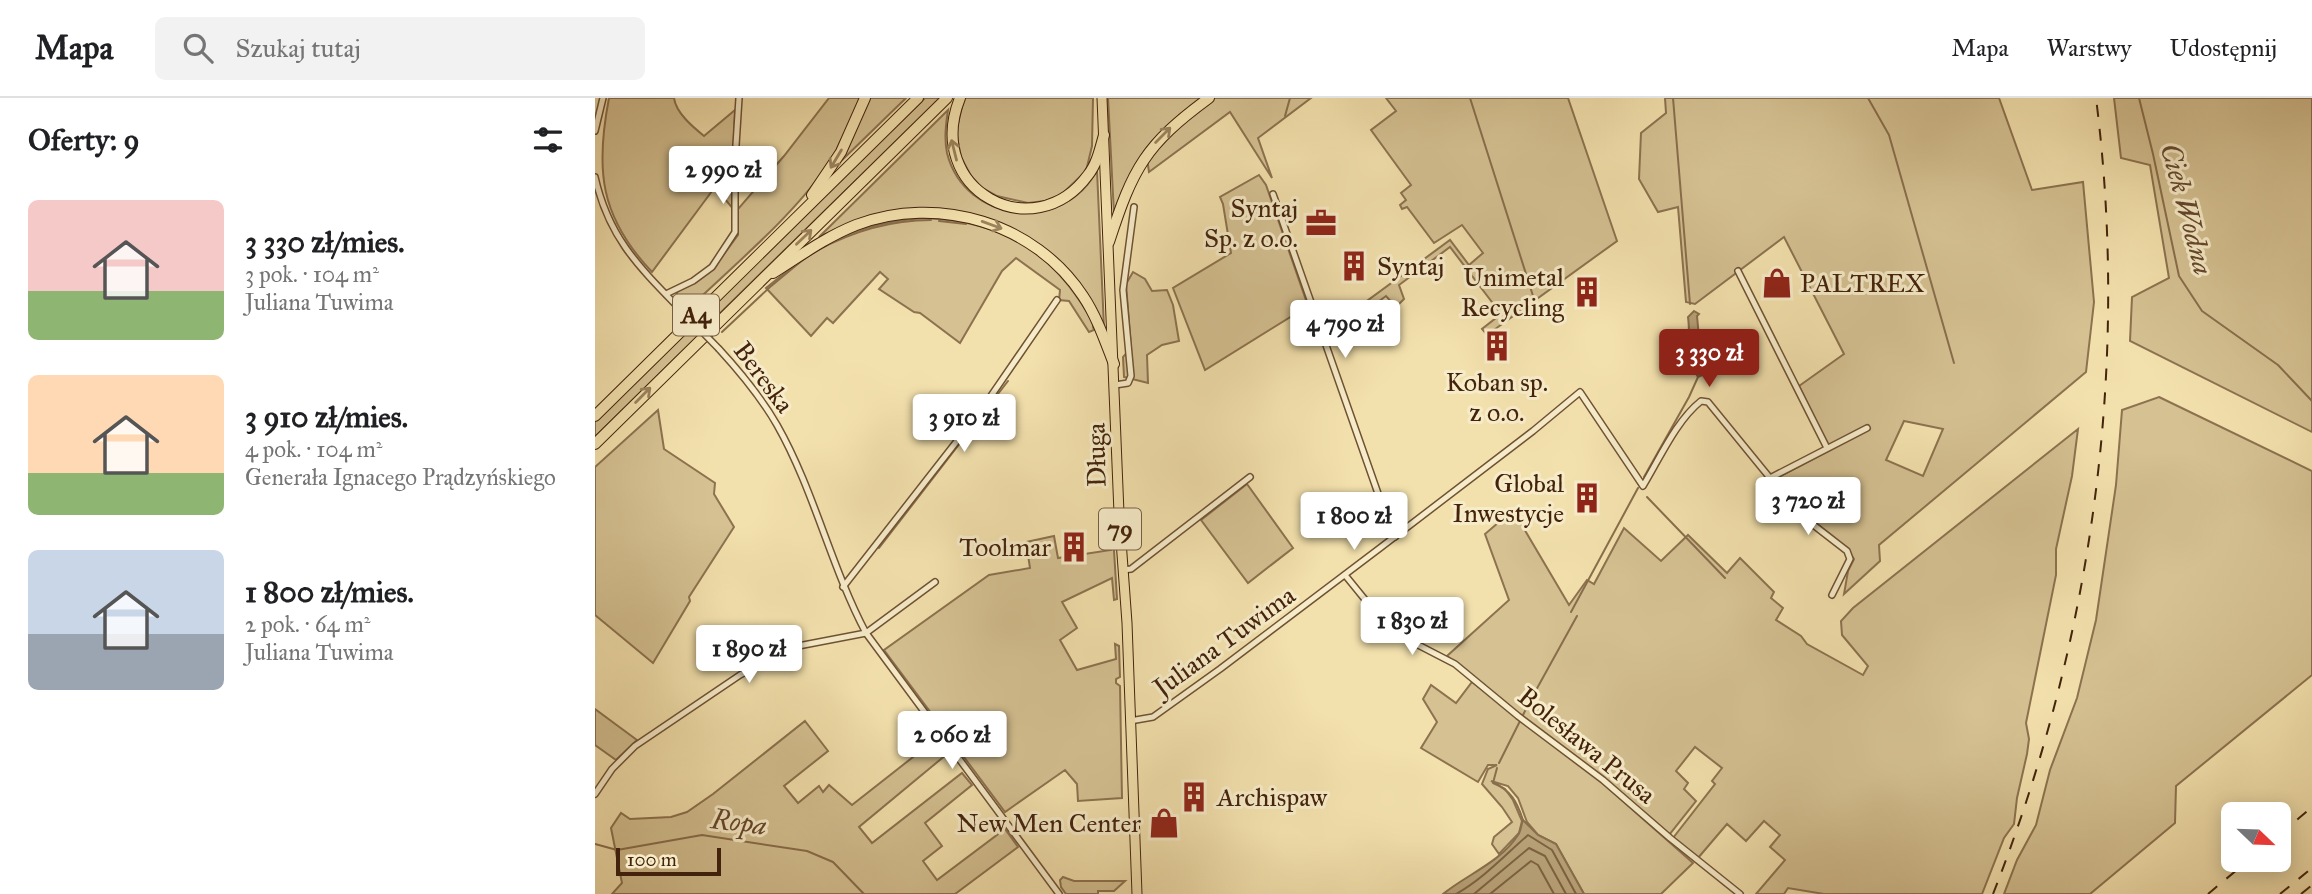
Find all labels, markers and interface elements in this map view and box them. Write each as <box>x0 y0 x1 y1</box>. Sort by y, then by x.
search box <box>155 17 645 80</box>
text: Mapa <box>35 28 113 68</box>
icon: search <box>179 29 217 67</box>
text: Szukaj tutaj <box>235 32 361 64</box>
text: Mapa <box>1952 33 2009 63</box>
text: Warstwy <box>2047 33 2132 63</box>
text: Udostępnij <box>2170 33 2277 63</box>
icon: filters <box>529 121 567 159</box>
text: Oferty: 9 <box>28 122 140 158</box>
one-way arrow <box>1155 126 1172 143</box>
water label: Ciek Wodna <box>2153 139 2221 279</box>
one-way arrow <box>947 140 960 162</box>
pin: 2 990 zł <box>651 146 795 206</box>
one-way arrow <box>829 149 843 169</box>
text: 2 990 zł <box>685 155 761 183</box>
place label: Syntaj Sp. z o.o. <box>1204 192 1298 254</box>
office icon: Syntaj Sp. z o.o. <box>1304 206 1338 240</box>
one-way arrow <box>981 220 1003 232</box>
text: 3 330 zł/mies. <box>245 224 404 260</box>
icon: home <box>84 228 168 312</box>
one-way arrow <box>795 229 812 246</box>
building icon: Syntaj <box>1337 249 1371 283</box>
place label: Syntaj <box>1377 250 1444 282</box>
text: 3 pok. · 104 m² <box>245 260 379 288</box>
place label: Unimetal Recycling <box>1461 261 1565 323</box>
shop icon: PALTREX <box>1760 266 1794 300</box>
place label: PALTREX <box>1800 267 1925 299</box>
building icon: Unimetal Recycling <box>1570 275 1604 309</box>
text: Juliana Tuwima <box>245 288 393 316</box>
road number: A4 <box>673 294 719 336</box>
pin: 4 790 zł <box>1273 300 1417 360</box>
text: 4 790 zł <box>1306 309 1384 337</box>
building icon: Koban sp. z o.o. <box>1480 329 1514 363</box>
pin: 3 330 zł <box>1637 330 1781 389</box>
street label: Bereska <box>727 335 801 419</box>
text: 3 330 zł <box>1675 338 1743 366</box>
place label: Koban sp. z o.o. <box>1446 366 1548 428</box>
one-way arrow <box>635 387 652 404</box>
pin: 3 910 zł <box>892 394 1036 454</box>
text: 3 910 zł/mies. <box>245 399 408 435</box>
icon: home <box>84 403 168 487</box>
text: 3 910 zł <box>929 403 999 431</box>
street label: Długa <box>1079 423 1113 487</box>
text: 4 pok. · 104 m² <box>245 435 382 463</box>
text: Generała Ignacego Prądzyńskiego <box>245 463 556 491</box>
place label: Global Inwestycje <box>1453 467 1564 529</box>
pin: 3 720 zł <box>1736 478 1880 537</box>
building icon: Global Inwestycje <box>1570 481 1604 515</box>
text: 3 720 zł <box>1772 486 1844 514</box>
pin: 1 800 zł <box>1282 492 1426 552</box>
text: 1 800 zł <box>1317 501 1391 529</box>
road number: 79 <box>1099 508 1141 550</box>
building icon: Toolmar <box>1057 530 1091 564</box>
place label: Toolmar <box>959 531 1051 563</box>
text: 1 800 zł/mies. <box>245 574 414 610</box>
icon: home <box>84 578 168 662</box>
street label: Juliana Tuwima <box>1144 579 1301 705</box>
pin: 1 830 zł <box>1340 598 1484 657</box>
text: 1 830 zł <box>1377 606 1447 634</box>
text: 2 pok. · 64 m² <box>245 610 370 638</box>
pin: 1 890 zł <box>677 626 821 685</box>
text: 1 890 zł <box>712 634 786 662</box>
text: Juliana Tuwima <box>245 638 393 666</box>
street label: Bolesława Prusa <box>1512 680 1662 810</box>
pin: 2 060 zł <box>880 712 1024 771</box>
text: 2 060 zł <box>914 720 990 748</box>
building icon: Archispaw <box>1177 780 1211 814</box>
place label: Archispaw <box>1216 781 1328 813</box>
water label: Ropa <box>708 801 769 843</box>
north arrow <box>2221 802 2291 872</box>
map controls <box>2221 802 2291 872</box>
shop icon: New Men Center <box>1147 806 1181 840</box>
place label: New Men Center <box>957 807 1141 839</box>
scale bar <box>616 845 721 877</box>
text: 100 m <box>627 848 677 871</box>

